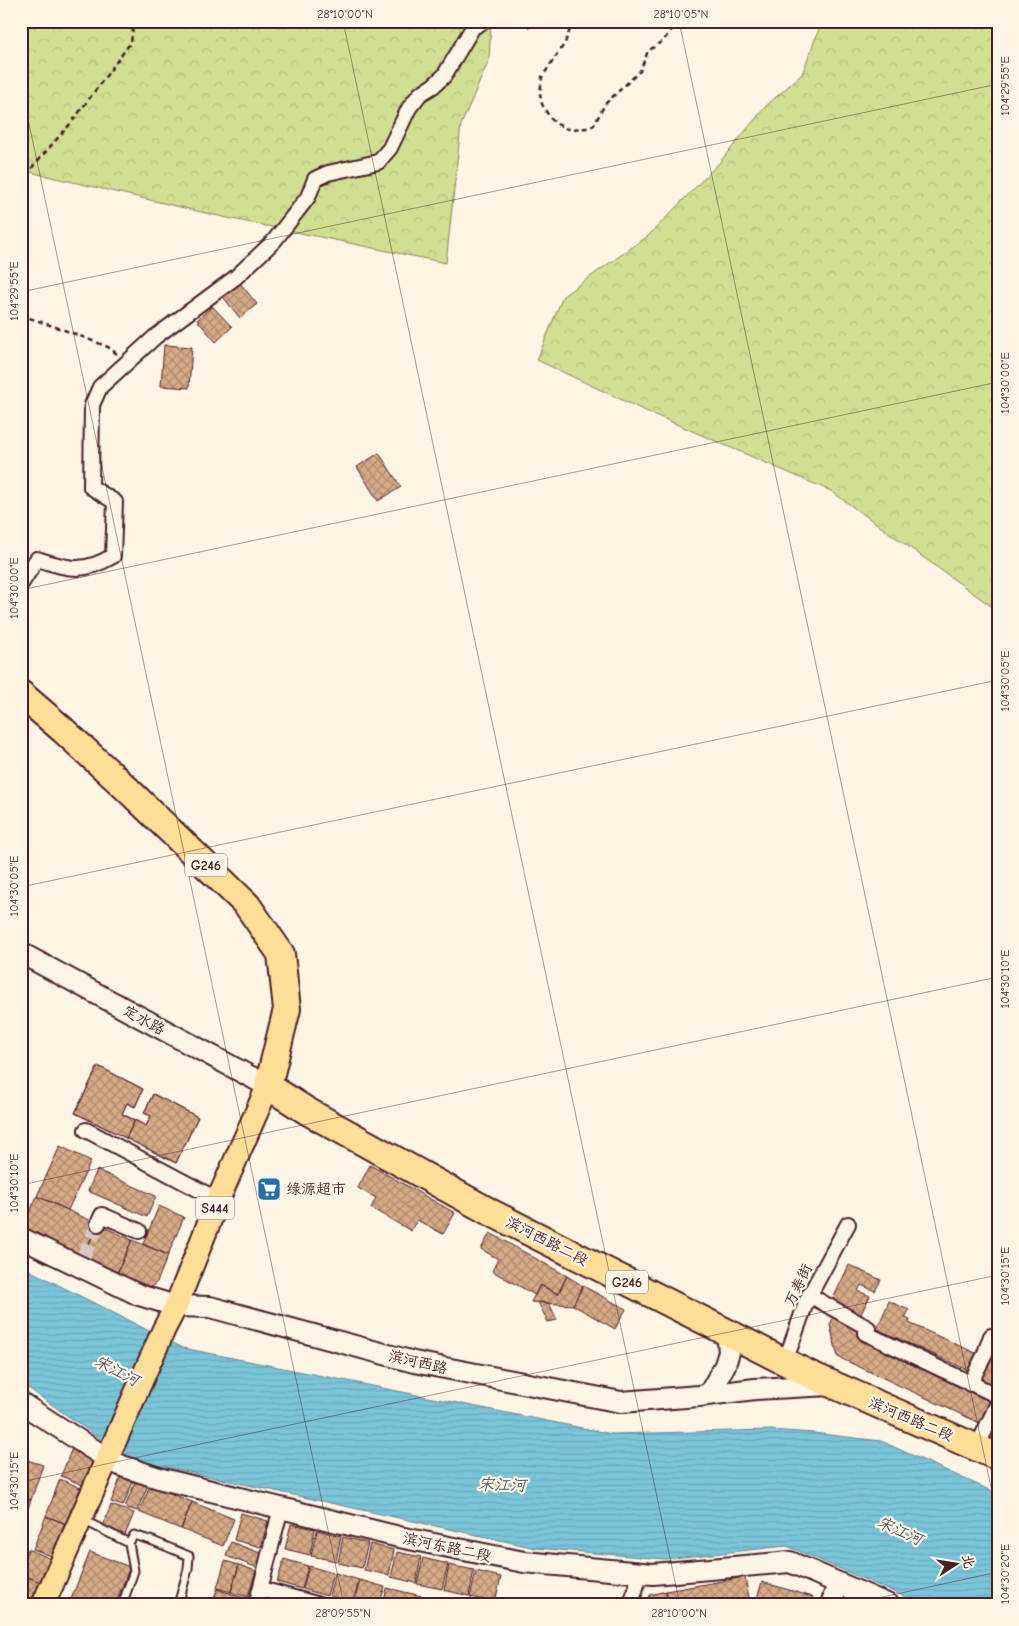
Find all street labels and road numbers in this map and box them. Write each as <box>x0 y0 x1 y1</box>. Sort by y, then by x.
road number: G246 <box>185 854 227 876</box>
street label: 定水路 <box>120 1001 168 1039</box>
road number: S444 <box>196 1196 234 1220</box>
street label: 滨河西路二段 <box>503 1213 591 1269</box>
street label: 万寿街 <box>780 1261 816 1309</box>
road number: G246 <box>606 1270 648 1294</box>
street label: 滨河西路 <box>387 1346 449 1378</box>
street label: 滨河西路二段 <box>866 1393 956 1445</box>
street label: 滨河东路二段 <box>401 1529 493 1565</box>

